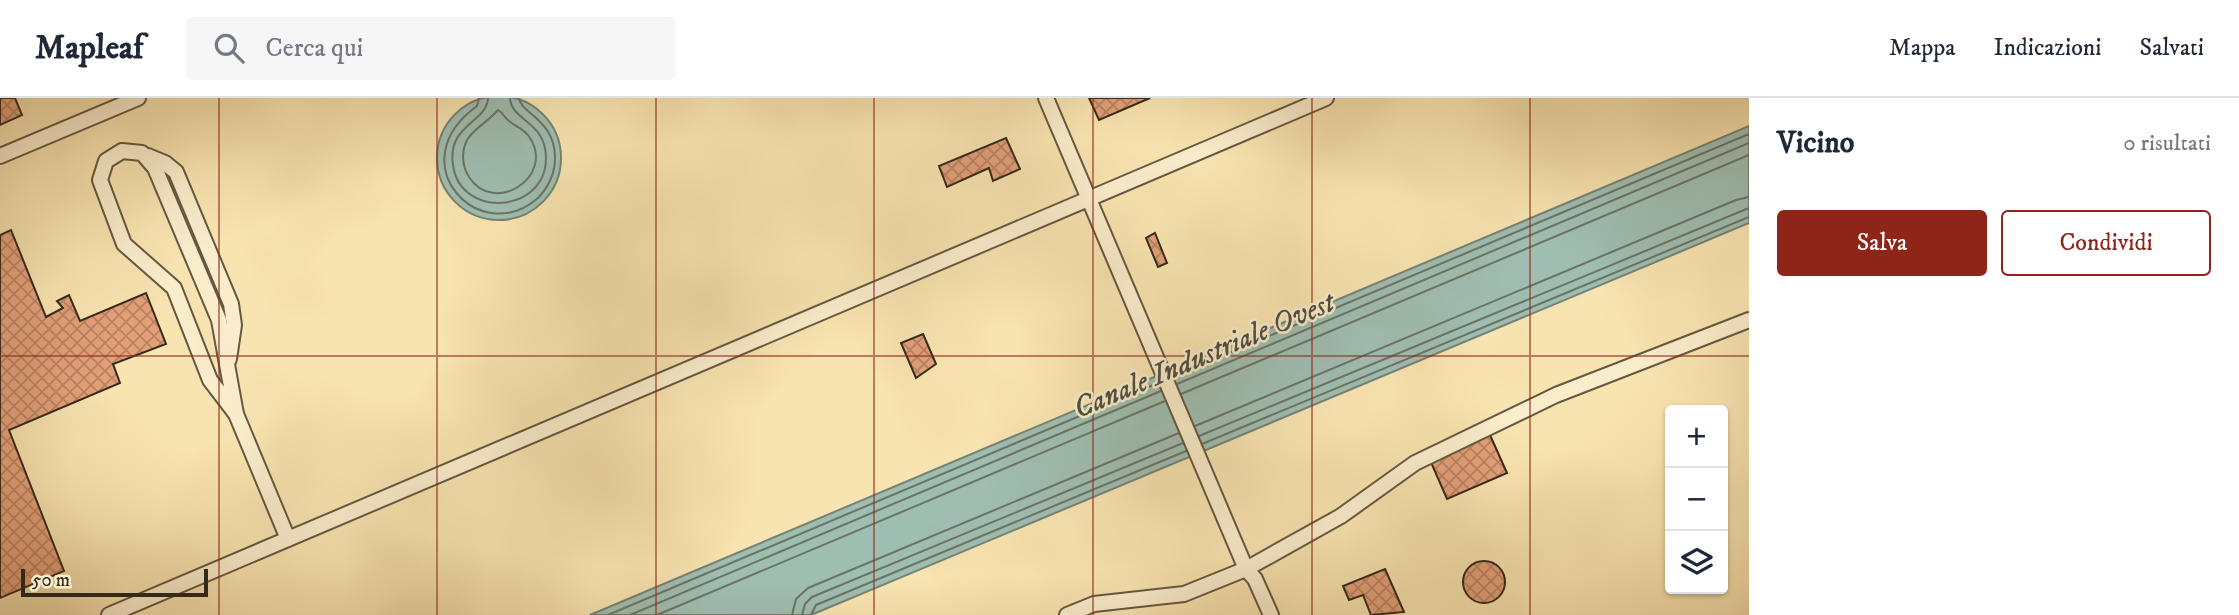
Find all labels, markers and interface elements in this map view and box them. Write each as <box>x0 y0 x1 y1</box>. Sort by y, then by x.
search box <box>186 17 676 80</box>
text: Mapleaf <box>35 28 144 69</box>
icon: search <box>210 29 248 67</box>
text: Cerca qui <box>266 32 363 65</box>
text: Mappa <box>1889 33 1956 63</box>
text: Indicazioni <box>1994 33 2102 63</box>
text: Salvati <box>2140 33 2204 63</box>
text: Vicino <box>1777 125 1854 162</box>
text: 0 risultati <box>2123 129 2211 158</box>
button: Salva <box>1777 210 1987 276</box>
button: Condividi <box>2001 210 2211 276</box>
water label: Canale Industriale Ovest <box>1068 283 1342 428</box>
map controls <box>1665 405 1728 594</box>
button: + <box>1665 405 1728 468</box>
button: − <box>1665 468 1728 531</box>
button: layers <box>1665 531 1728 594</box>
scale bar <box>21 566 208 598</box>
text: 50 m <box>32 569 70 592</box>

